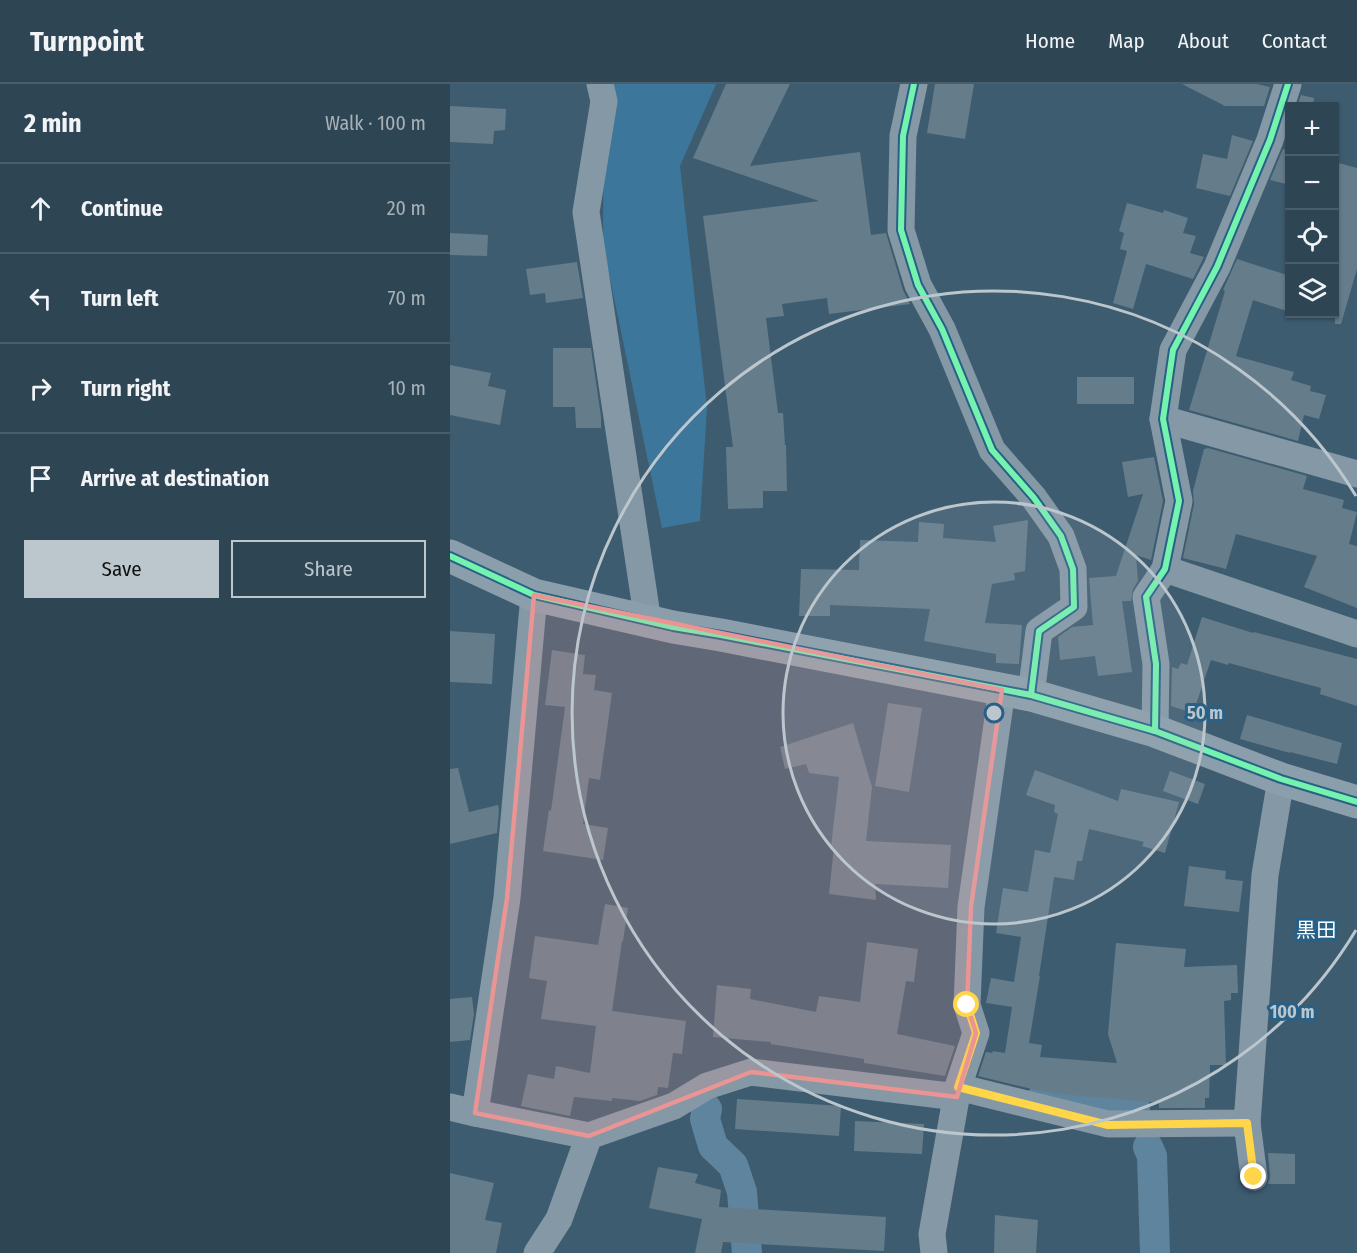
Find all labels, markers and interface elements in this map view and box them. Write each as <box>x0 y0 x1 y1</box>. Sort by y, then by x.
text: Turnpoint <box>30 25 144 58</box>
text: Home <box>1025 28 1075 54</box>
text: Map <box>1108 28 1145 54</box>
text: About <box>1178 28 1229 54</box>
text: Contact <box>1262 28 1327 54</box>
map controls <box>1285 102 1339 318</box>
button: + <box>1285 102 1339 156</box>
text: 2 min <box>24 108 82 139</box>
text: Walk · 100 m <box>325 111 426 135</box>
button: − <box>1285 156 1339 210</box>
icon: ahead <box>24 192 57 225</box>
text: Continue <box>81 195 163 222</box>
text: 20 m <box>387 196 426 220</box>
button: locate <box>1285 210 1339 264</box>
button: layers <box>1285 264 1339 318</box>
icon: left <box>24 282 57 315</box>
text: Turn left <box>81 285 159 312</box>
text: 70 m <box>388 286 426 310</box>
icon: right <box>24 372 57 405</box>
text: Turn right <box>81 375 170 402</box>
text: 10 m <box>388 376 426 400</box>
icon: arrive <box>24 462 57 495</box>
text: Arrive at destination <box>81 465 269 492</box>
button: Save <box>24 540 219 598</box>
button: Share <box>231 540 426 598</box>
text: 50 m <box>1187 702 1223 724</box>
centre of rings <box>984 703 1004 723</box>
district label: 黒田 <box>1296 918 1336 942</box>
route start <box>953 991 979 1017</box>
text: 100 m <box>1270 1001 1314 1023</box>
route end <box>1240 1163 1266 1189</box>

